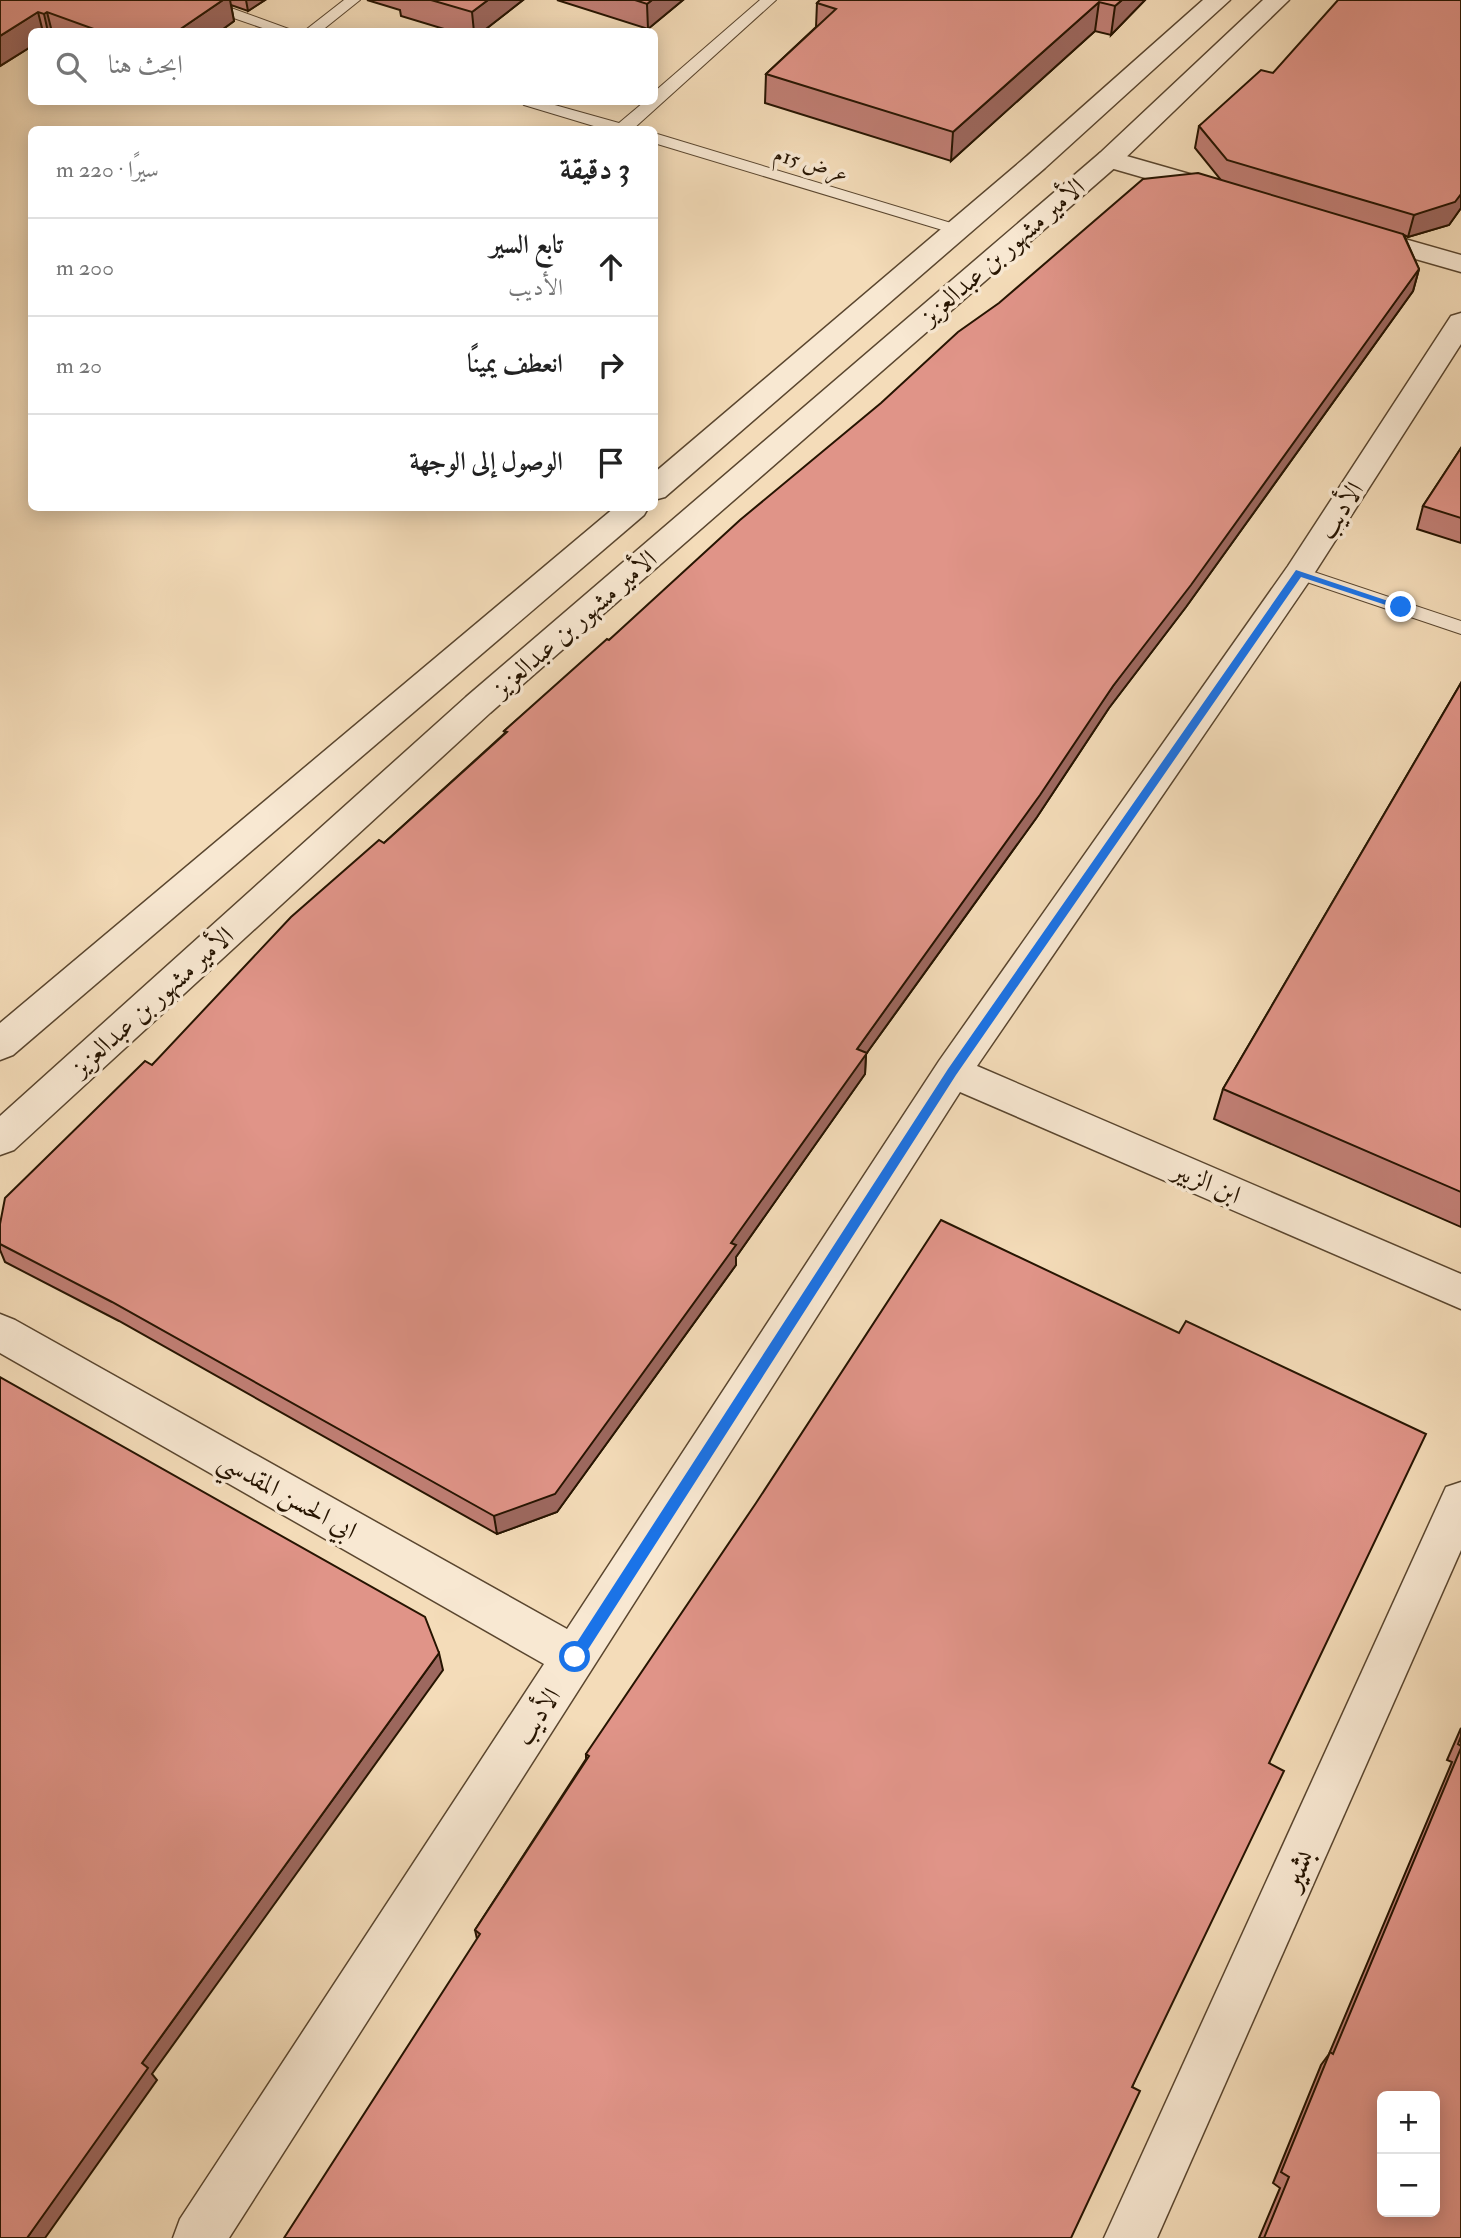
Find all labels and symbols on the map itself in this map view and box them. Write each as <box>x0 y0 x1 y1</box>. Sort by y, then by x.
street label: عرض 15م <box>769 140 851 192</box>
street label: الأمير مشهور بن عبدالعزيز <box>909 169 1092 334</box>
street label: الأديب <box>1308 474 1371 545</box>
street label: الأمير مشهور بن عبدالعزيز <box>481 541 664 706</box>
route end <box>1385 591 1416 622</box>
street label: الأمير مشهور بن عبدالعزيز <box>60 918 241 1085</box>
street label: ابن الزبير <box>1165 1153 1245 1211</box>
street label: ابي الحسن المقدسي <box>209 1445 362 1553</box>
route start <box>559 1641 590 1672</box>
street label: الأديب <box>505 1680 568 1751</box>
street label: بشير <box>1269 1843 1323 1899</box>

